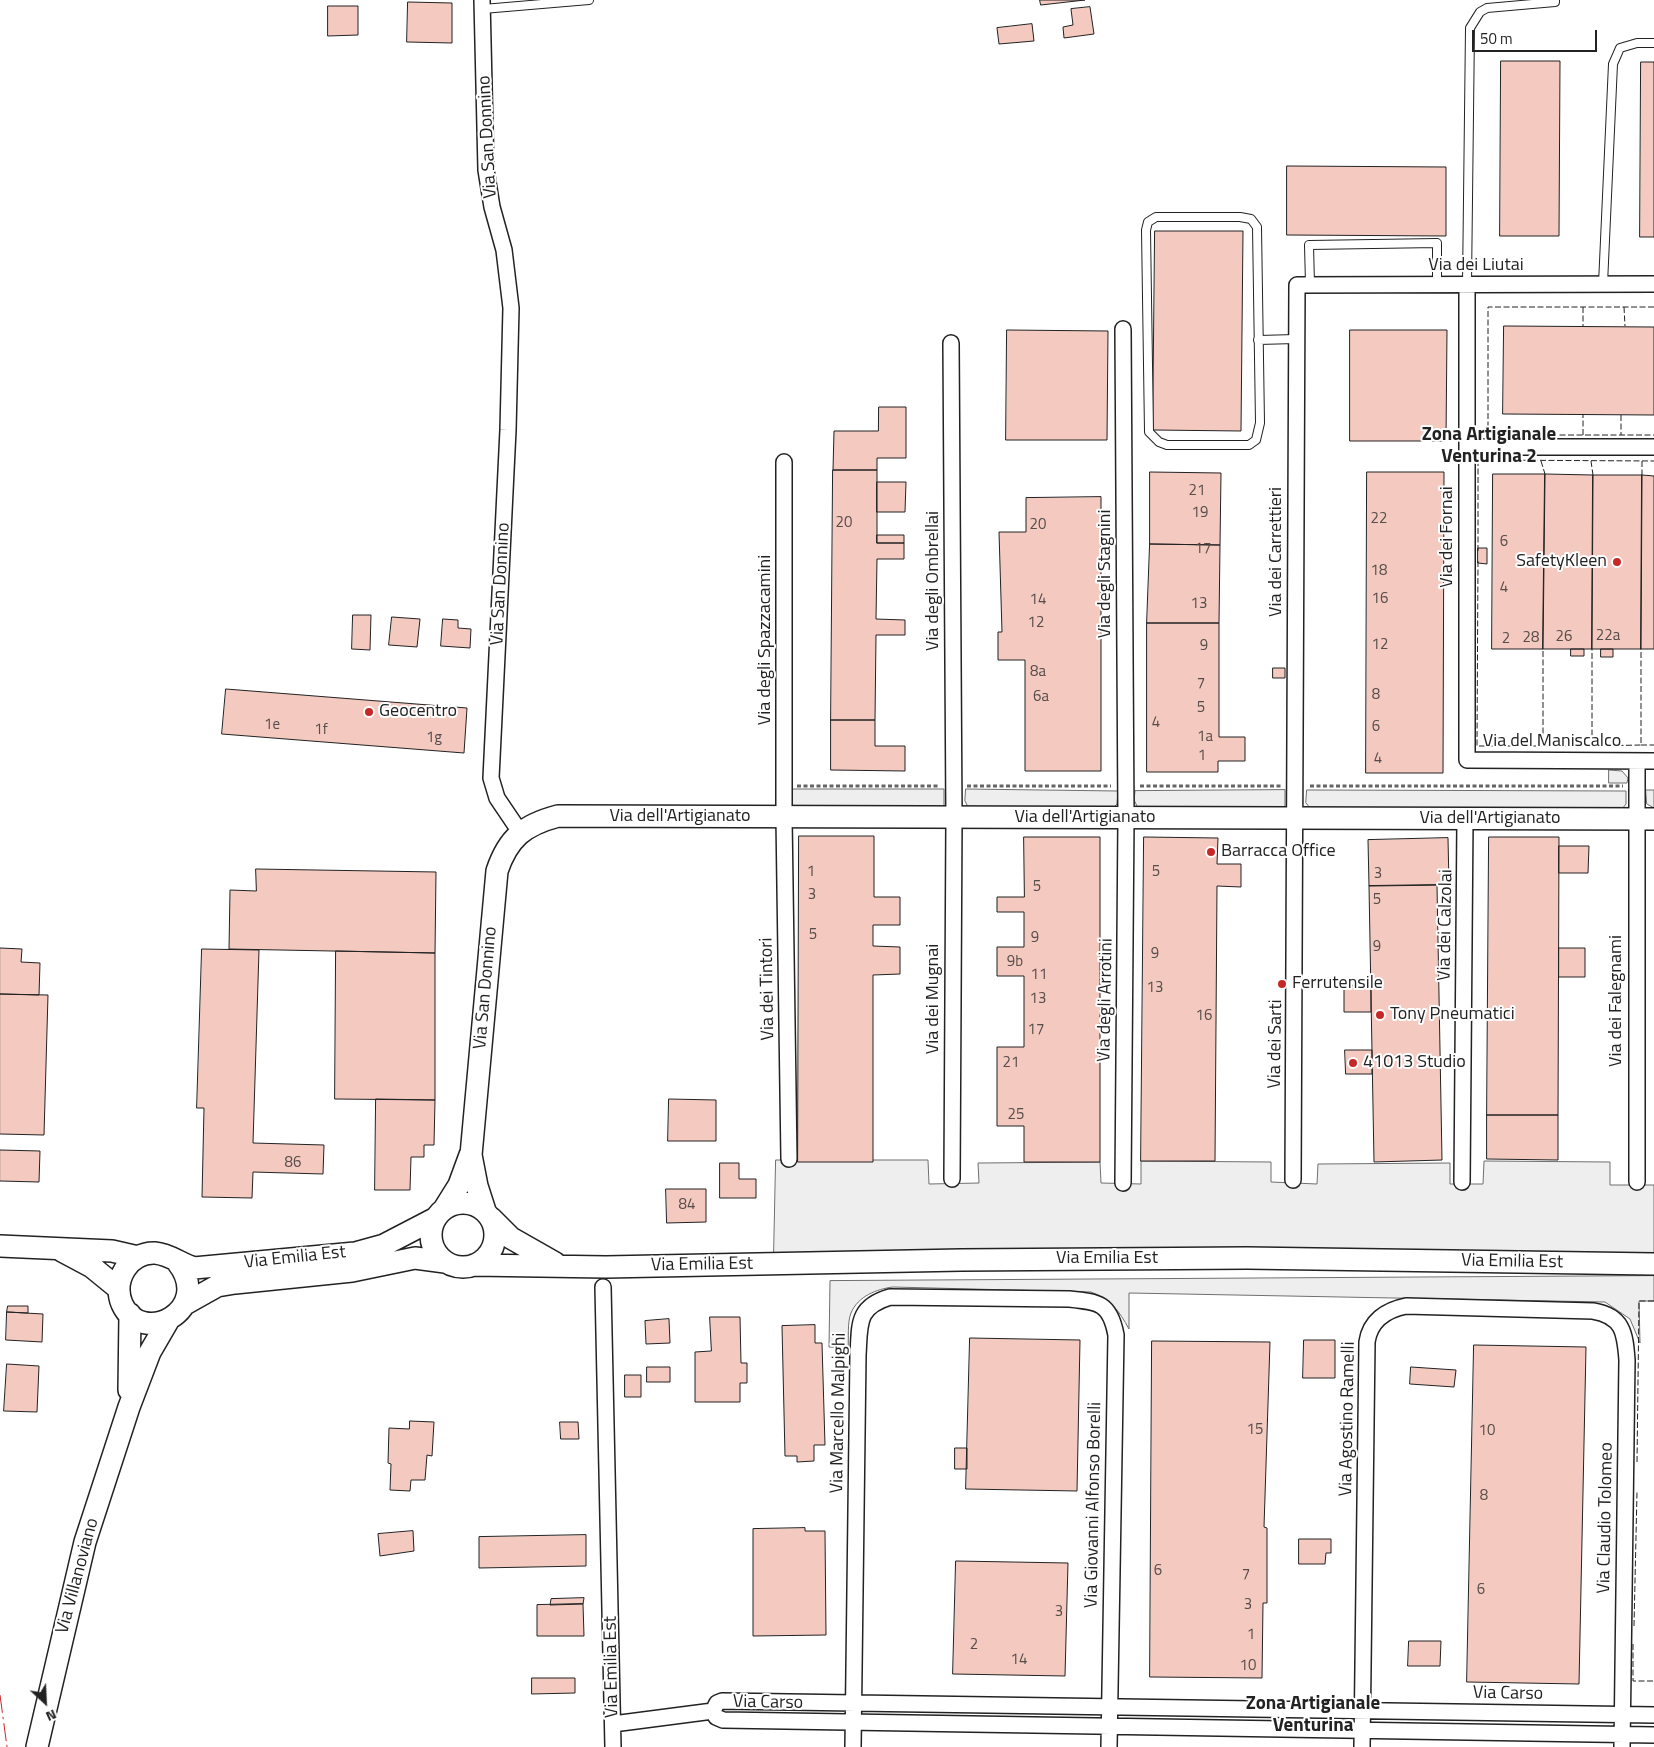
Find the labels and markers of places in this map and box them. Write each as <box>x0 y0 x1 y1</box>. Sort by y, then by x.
place label: SafetyKleen <box>1516 551 1607 573</box>
marker: SafetyKleen <box>1611 556 1623 568</box>
place label: Geocentro <box>379 701 457 723</box>
marker: Geocentro <box>363 706 375 718</box>
place label: Barracca Office <box>1221 841 1336 863</box>
marker: Barracca Office <box>1205 846 1217 858</box>
place label: Ferrutensile <box>1292 973 1383 995</box>
marker: Ferrutensile <box>1276 978 1288 990</box>
place label: Tony Pneumatici <box>1390 1004 1515 1026</box>
marker: Tony Pneumatici <box>1374 1009 1386 1021</box>
place label: 41013 Studio <box>1363 1052 1466 1074</box>
marker: 41013 Studio <box>1347 1057 1359 1069</box>

